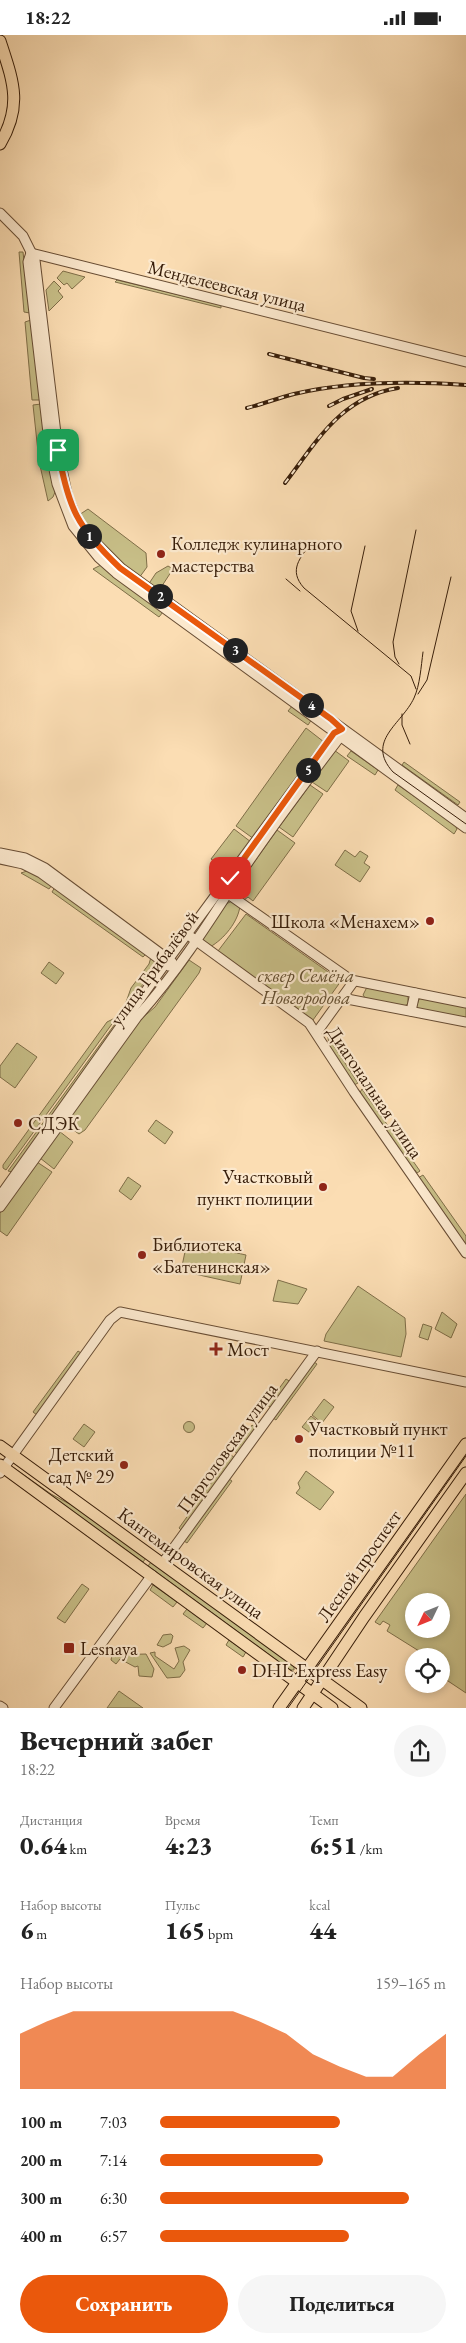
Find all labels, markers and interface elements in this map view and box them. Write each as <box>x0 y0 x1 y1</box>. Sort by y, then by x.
text: 18:22 <box>25 5 71 30</box>
street label: Менделеевская улица <box>145 254 309 318</box>
pin <box>37 429 79 471</box>
icon: arrive <box>44 436 72 464</box>
pin: 1 <box>76 523 102 549</box>
text: 1 <box>86 527 93 545</box>
place label: Колледж кулинарного мастерства <box>171 531 342 578</box>
marker: Колледж кулинарного мастерства <box>155 548 167 560</box>
pin: 2 <box>148 583 172 609</box>
text: 2 <box>157 587 164 605</box>
pin: 3 <box>222 637 248 663</box>
text: 3 <box>232 641 239 659</box>
pin: 4 <box>298 693 324 717</box>
text: 4 <box>308 696 315 714</box>
pin: 5 <box>296 757 320 783</box>
text: 5 <box>305 761 312 779</box>
pin <box>209 857 251 899</box>
icon: check <box>216 864 244 892</box>
street label: улица Грибалёвой <box>104 906 204 1030</box>
place label: Школа «Менахем» <box>271 909 420 934</box>
marker: Школа «Менахем» <box>424 915 436 927</box>
park label: сквер Семёна Новгородова <box>258 963 354 1010</box>
street label: Диагональная улица <box>321 1021 429 1164</box>
place label: СДЭК <box>28 1111 80 1136</box>
marker: СДЭК <box>12 1117 24 1129</box>
place label: Участковый пункт полиции <box>197 1164 313 1211</box>
marker: Участковый пункт полиции <box>317 1181 329 1193</box>
place label: Библиотека «Батенинская» <box>152 1232 271 1279</box>
marker: Библиотека «Батенинская» <box>136 1249 148 1261</box>
place label: Мост <box>227 1337 269 1362</box>
marker: Мост <box>209 1342 223 1356</box>
street label: Парголовская улица <box>171 1377 283 1518</box>
place label: Участковый пункт полиции №11 <box>308 1416 448 1463</box>
marker: Участковый пункт полиции №11 <box>293 1433 305 1445</box>
place label: Детский сад № 29 <box>48 1442 114 1489</box>
marker: Детский сад № 29 <box>118 1459 130 1471</box>
street label: Кантемировская улица <box>113 1501 269 1625</box>
street label: Лесной проспект <box>311 1505 407 1627</box>
north arrow <box>405 1593 450 1637</box>
map controls <box>405 1593 450 1693</box>
place label: Lesnaya <box>80 1636 138 1661</box>
marker: Lesnaya <box>62 1641 76 1655</box>
button: locate <box>405 1648 450 1693</box>
place label: DHL Express Easy <box>252 1658 388 1683</box>
marker: DHL Express Easy <box>236 1664 248 1676</box>
text: Вечерний забег <box>20 1722 213 1758</box>
button: share <box>394 1725 446 1777</box>
text: 18:22 <box>20 1759 55 1780</box>
text: Дистанция <box>20 1811 82 1829</box>
text: Время <box>165 1811 201 1829</box>
text: Темп <box>309 1811 339 1829</box>
text: 0.64 <box>20 1829 67 1861</box>
text: 4:23 <box>165 1829 212 1861</box>
text: 6:51 <box>309 1829 357 1861</box>
text: km <box>67 1840 87 1858</box>
text: /km <box>357 1840 383 1858</box>
text: Набор высоты <box>20 1896 101 1914</box>
text: Пульс <box>165 1896 200 1914</box>
text: kcal <box>309 1896 330 1914</box>
text: 6 <box>20 1914 34 1946</box>
text: 165 <box>165 1914 205 1946</box>
text: 44 <box>309 1914 336 1946</box>
text: m <box>34 1925 47 1943</box>
text: bpm <box>205 1925 233 1943</box>
text: Набор высоты <box>20 1973 113 1994</box>
text: 159–165 m <box>375 1973 446 1994</box>
text: 100 m <box>20 2112 62 2133</box>
text: 7:03 <box>100 2112 127 2133</box>
text: 200 m <box>20 2150 62 2171</box>
text: 7:14 <box>100 2150 127 2171</box>
text: 300 m <box>20 2188 62 2209</box>
text: 6:30 <box>100 2188 127 2209</box>
text: 400 m <box>20 2226 62 2247</box>
text: 6:57 <box>100 2226 127 2247</box>
button: Сохранить <box>20 2275 228 2333</box>
button: Поделиться <box>238 2275 446 2333</box>

